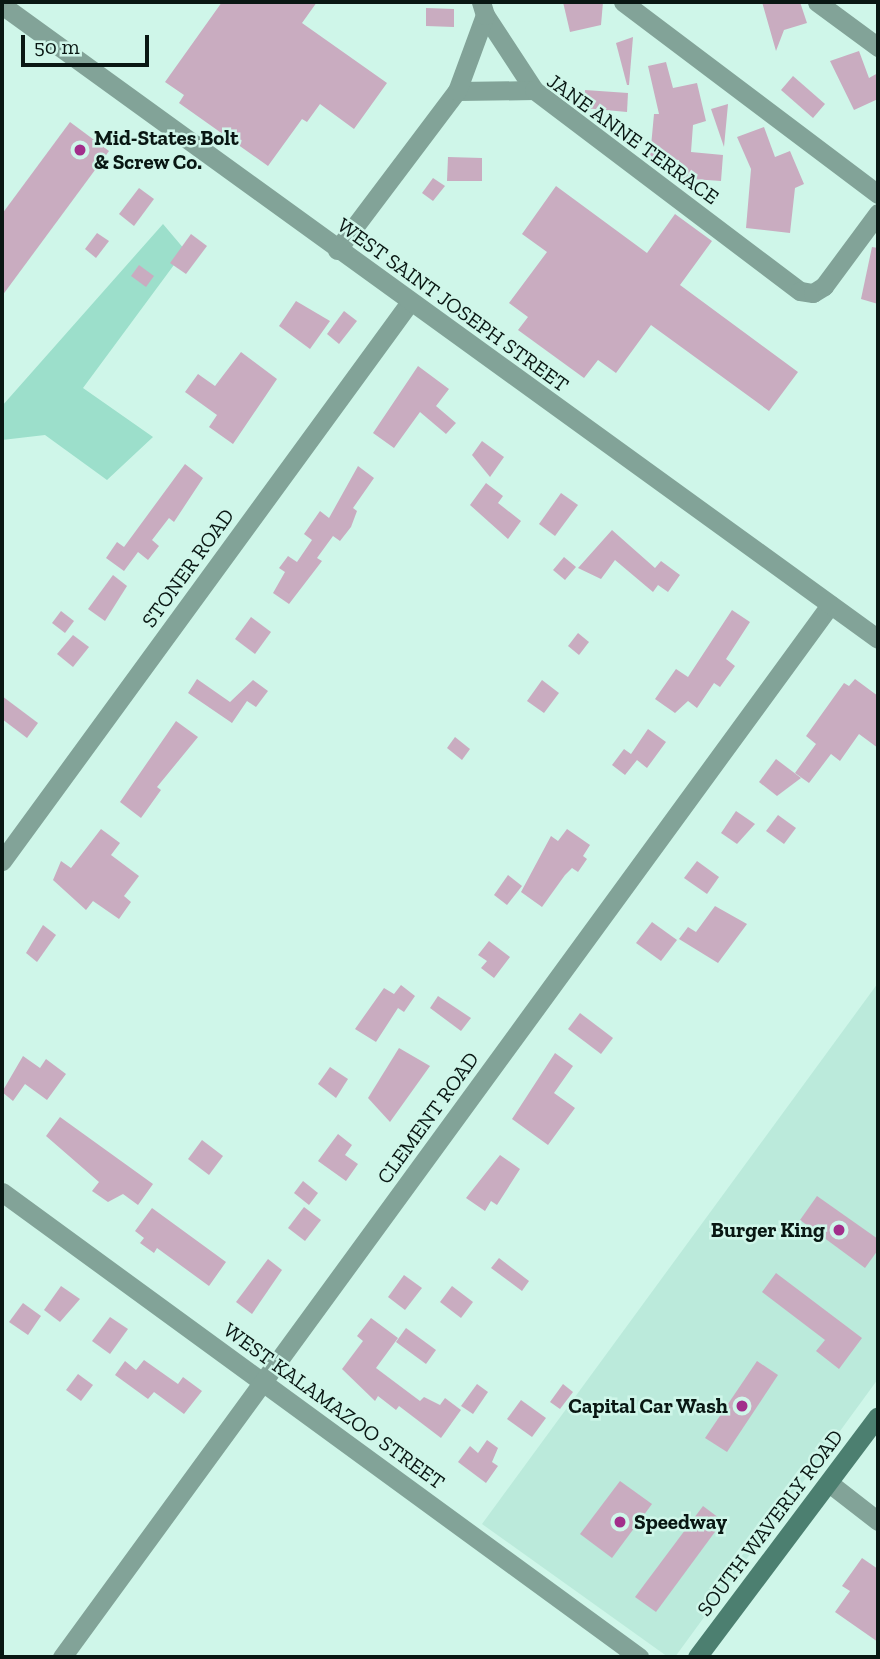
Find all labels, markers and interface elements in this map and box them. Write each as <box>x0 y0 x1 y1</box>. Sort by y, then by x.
scale bar <box>24 21 152 65</box>
text: 50 m <box>34 34 80 59</box>
street label: JANE ANNE TERRACE <box>542 68 724 210</box>
place label: Mid-States Bolt & Screw Co. <box>94 125 239 175</box>
marker: Mid-States Bolt & Screw Co. <box>72 142 88 158</box>
street label: WEST SAINT JOSEPH STREET <box>332 212 574 398</box>
street label: STONER ROAD <box>136 504 240 632</box>
street label: CLEMENT ROAD <box>372 1047 484 1189</box>
place label: Burger King <box>710 1217 825 1243</box>
marker: Burger King <box>831 1222 847 1238</box>
street label: WEST KALAMAZOO STREET <box>218 1317 450 1495</box>
place label: Capital Car Wash <box>567 1393 728 1419</box>
marker: Capital Car Wash <box>734 1398 750 1414</box>
street label: SOUTH WAVERLY ROAD <box>691 1424 849 1622</box>
place label: Speedway <box>634 1509 727 1535</box>
marker: Speedway <box>612 1514 628 1530</box>

